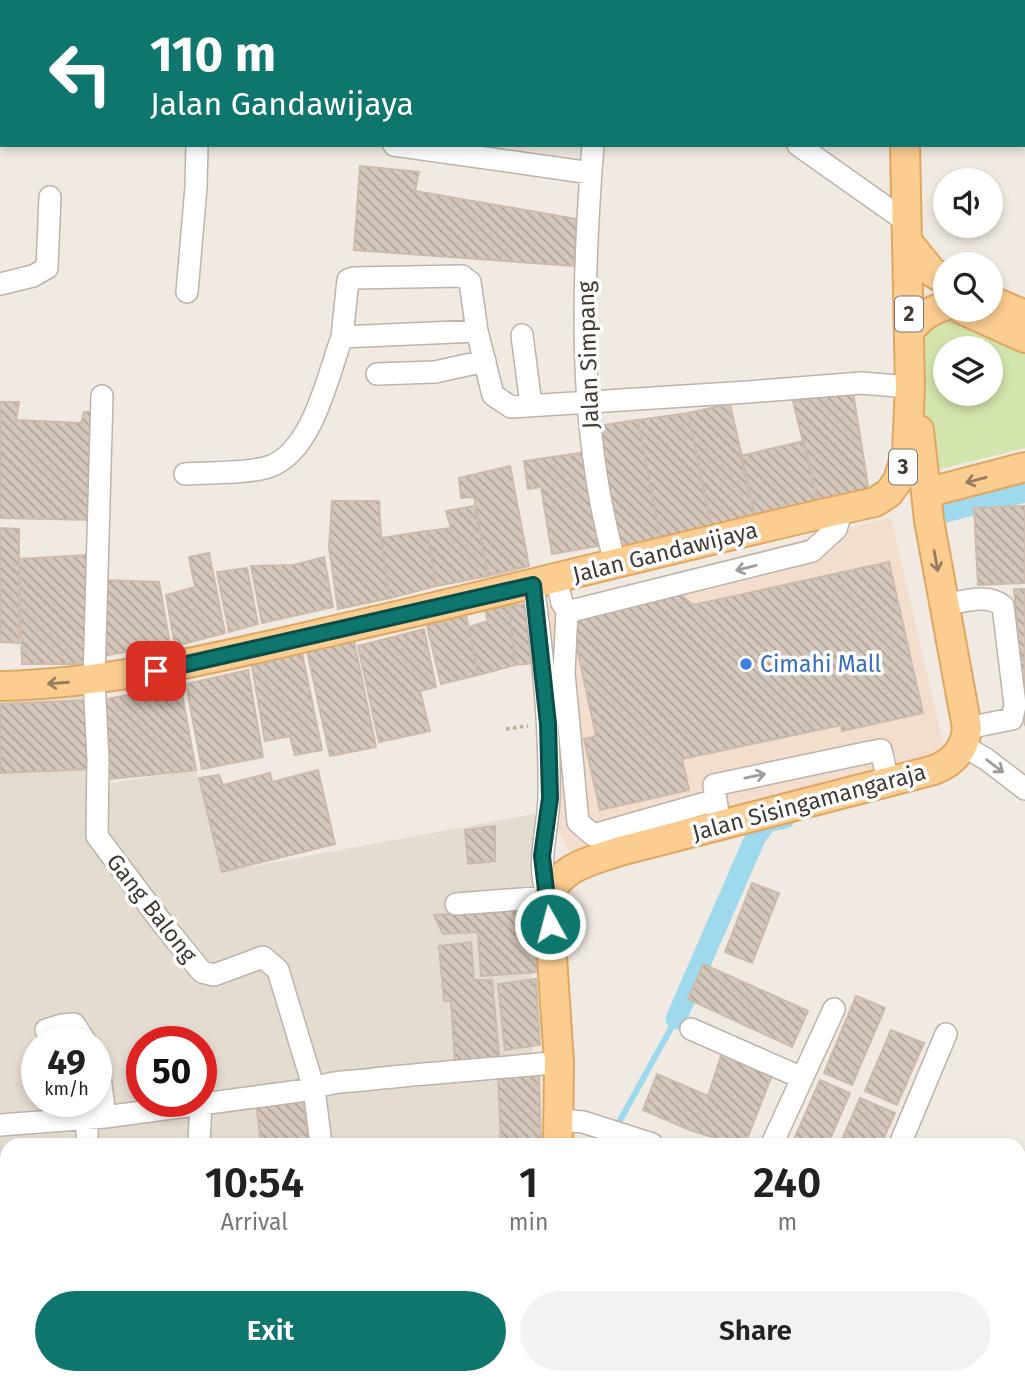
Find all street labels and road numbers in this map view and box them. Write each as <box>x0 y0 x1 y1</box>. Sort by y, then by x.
street label: Jalan Simpang <box>571 280 605 430</box>
road number: 2 <box>895 296 923 332</box>
road number: 3 <box>889 449 917 484</box>
street label: Jalan Gandawijaya <box>570 515 760 589</box>
street label: Jalan Sisingamangaraja <box>689 757 929 847</box>
street label: Gang Balong <box>101 848 203 968</box>

